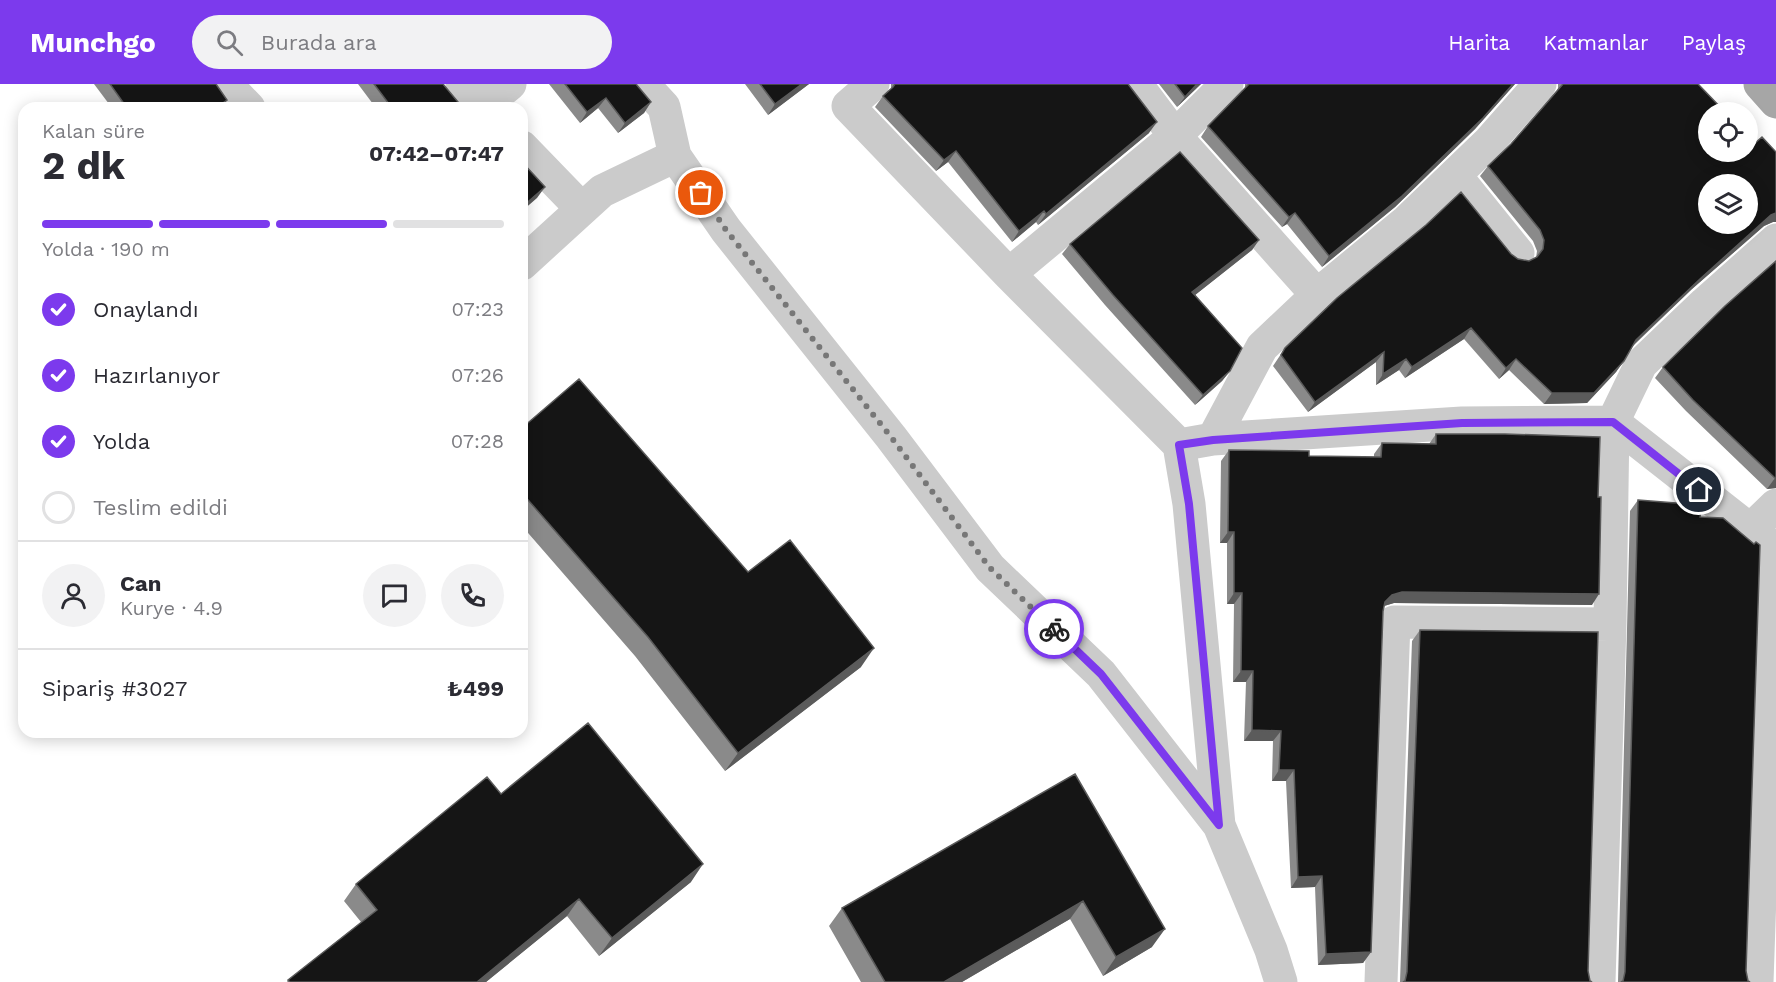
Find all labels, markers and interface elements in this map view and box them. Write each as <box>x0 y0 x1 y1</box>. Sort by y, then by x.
search box <box>192 15 612 69</box>
text: Munchgo <box>30 26 156 59</box>
icon: search <box>213 26 246 59</box>
text: Burada ara <box>261 30 377 55</box>
text: Harita <box>1448 30 1510 55</box>
text: Katmanlar <box>1543 30 1649 55</box>
text: Paylaş <box>1682 30 1746 55</box>
map controls <box>1698 102 1758 234</box>
button: locate <box>1698 102 1758 162</box>
text: Kalan süre <box>42 119 145 143</box>
text: 07:42–07:47 <box>369 141 504 166</box>
text: 2 dk <box>42 143 125 188</box>
pin <box>675 167 726 218</box>
button: layers <box>1698 174 1758 234</box>
icon: bag <box>684 176 717 209</box>
text: Yolda · 190 m <box>42 237 170 261</box>
icon: check <box>42 293 75 326</box>
text: Onaylandı <box>93 297 199 322</box>
text: 07:23 <box>452 297 504 321</box>
icon: check <box>42 359 75 392</box>
text: Hazırlanıyor <box>93 363 220 388</box>
text: 07:26 <box>451 363 504 387</box>
icon: check <box>42 425 75 458</box>
text: Yolda <box>93 429 150 454</box>
text: 07:28 <box>451 429 504 453</box>
pin <box>1673 464 1724 515</box>
icon: home <box>1682 473 1715 506</box>
text: Teslim edildi <box>93 495 228 520</box>
button: person <box>42 564 105 627</box>
button: chat <box>363 564 426 627</box>
button: phone <box>441 564 504 627</box>
text: Can <box>120 571 161 596</box>
text: Kurye · 4.9 <box>120 596 223 620</box>
courier <box>1024 599 1084 659</box>
icon: bike <box>1038 613 1071 646</box>
text: Sipariş #3027 <box>42 676 187 701</box>
text: ₺499 <box>447 676 504 701</box>

